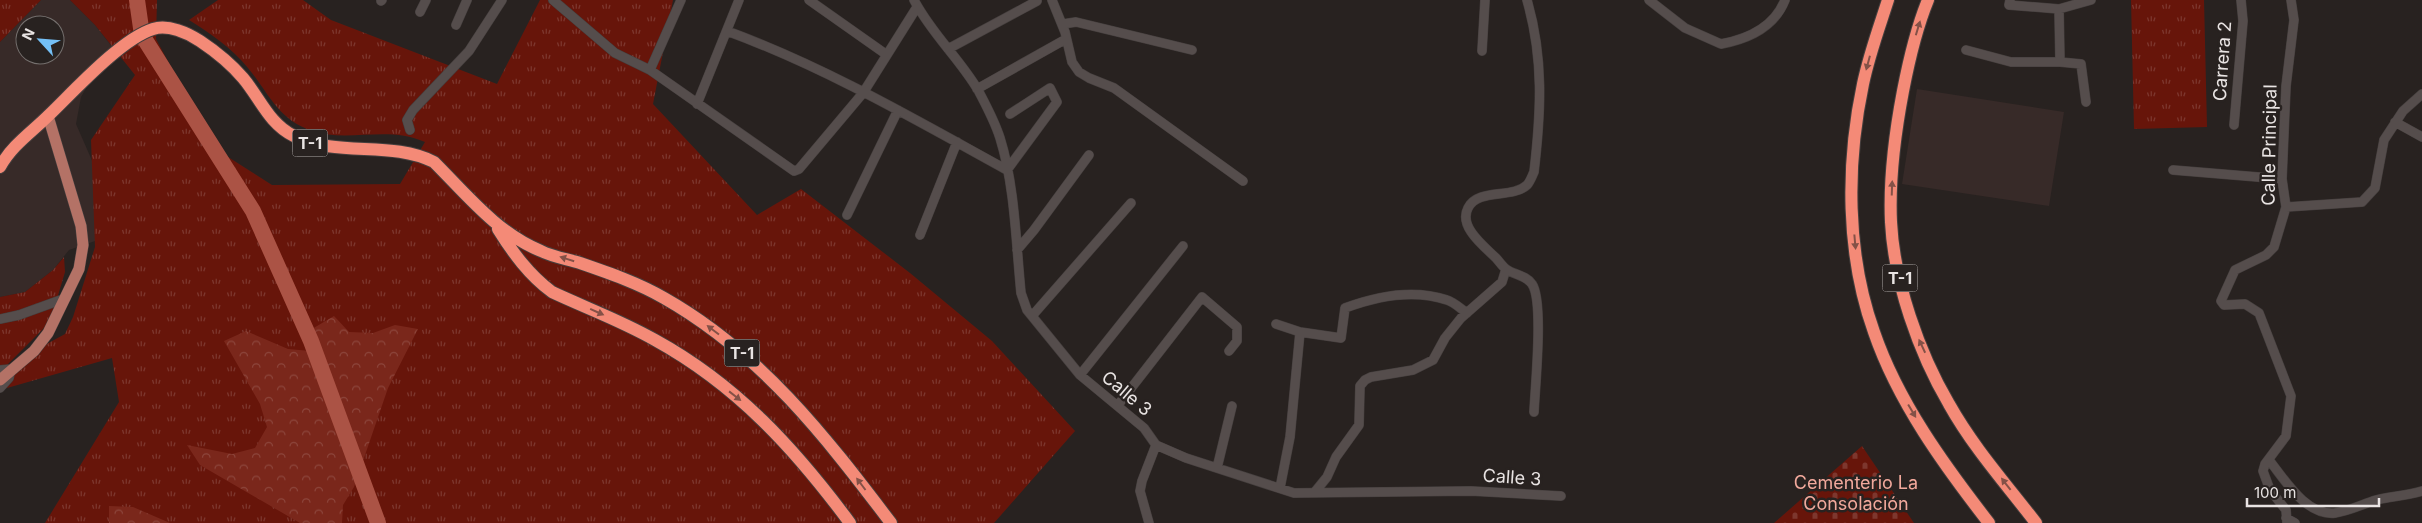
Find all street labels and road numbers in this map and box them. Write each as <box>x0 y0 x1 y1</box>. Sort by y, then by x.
street label: Carrera 2 <box>2209 20 2235 102</box>
street label: Calle Principal <box>2257 84 2281 206</box>
road number: T-1 <box>292 130 328 156</box>
road number: T-1 <box>1882 264 1918 292</box>
road number: T-1 <box>724 339 760 366</box>
street label: Calle 3 <box>1098 366 1156 420</box>
street label: Calle 3 <box>1482 464 1542 490</box>

